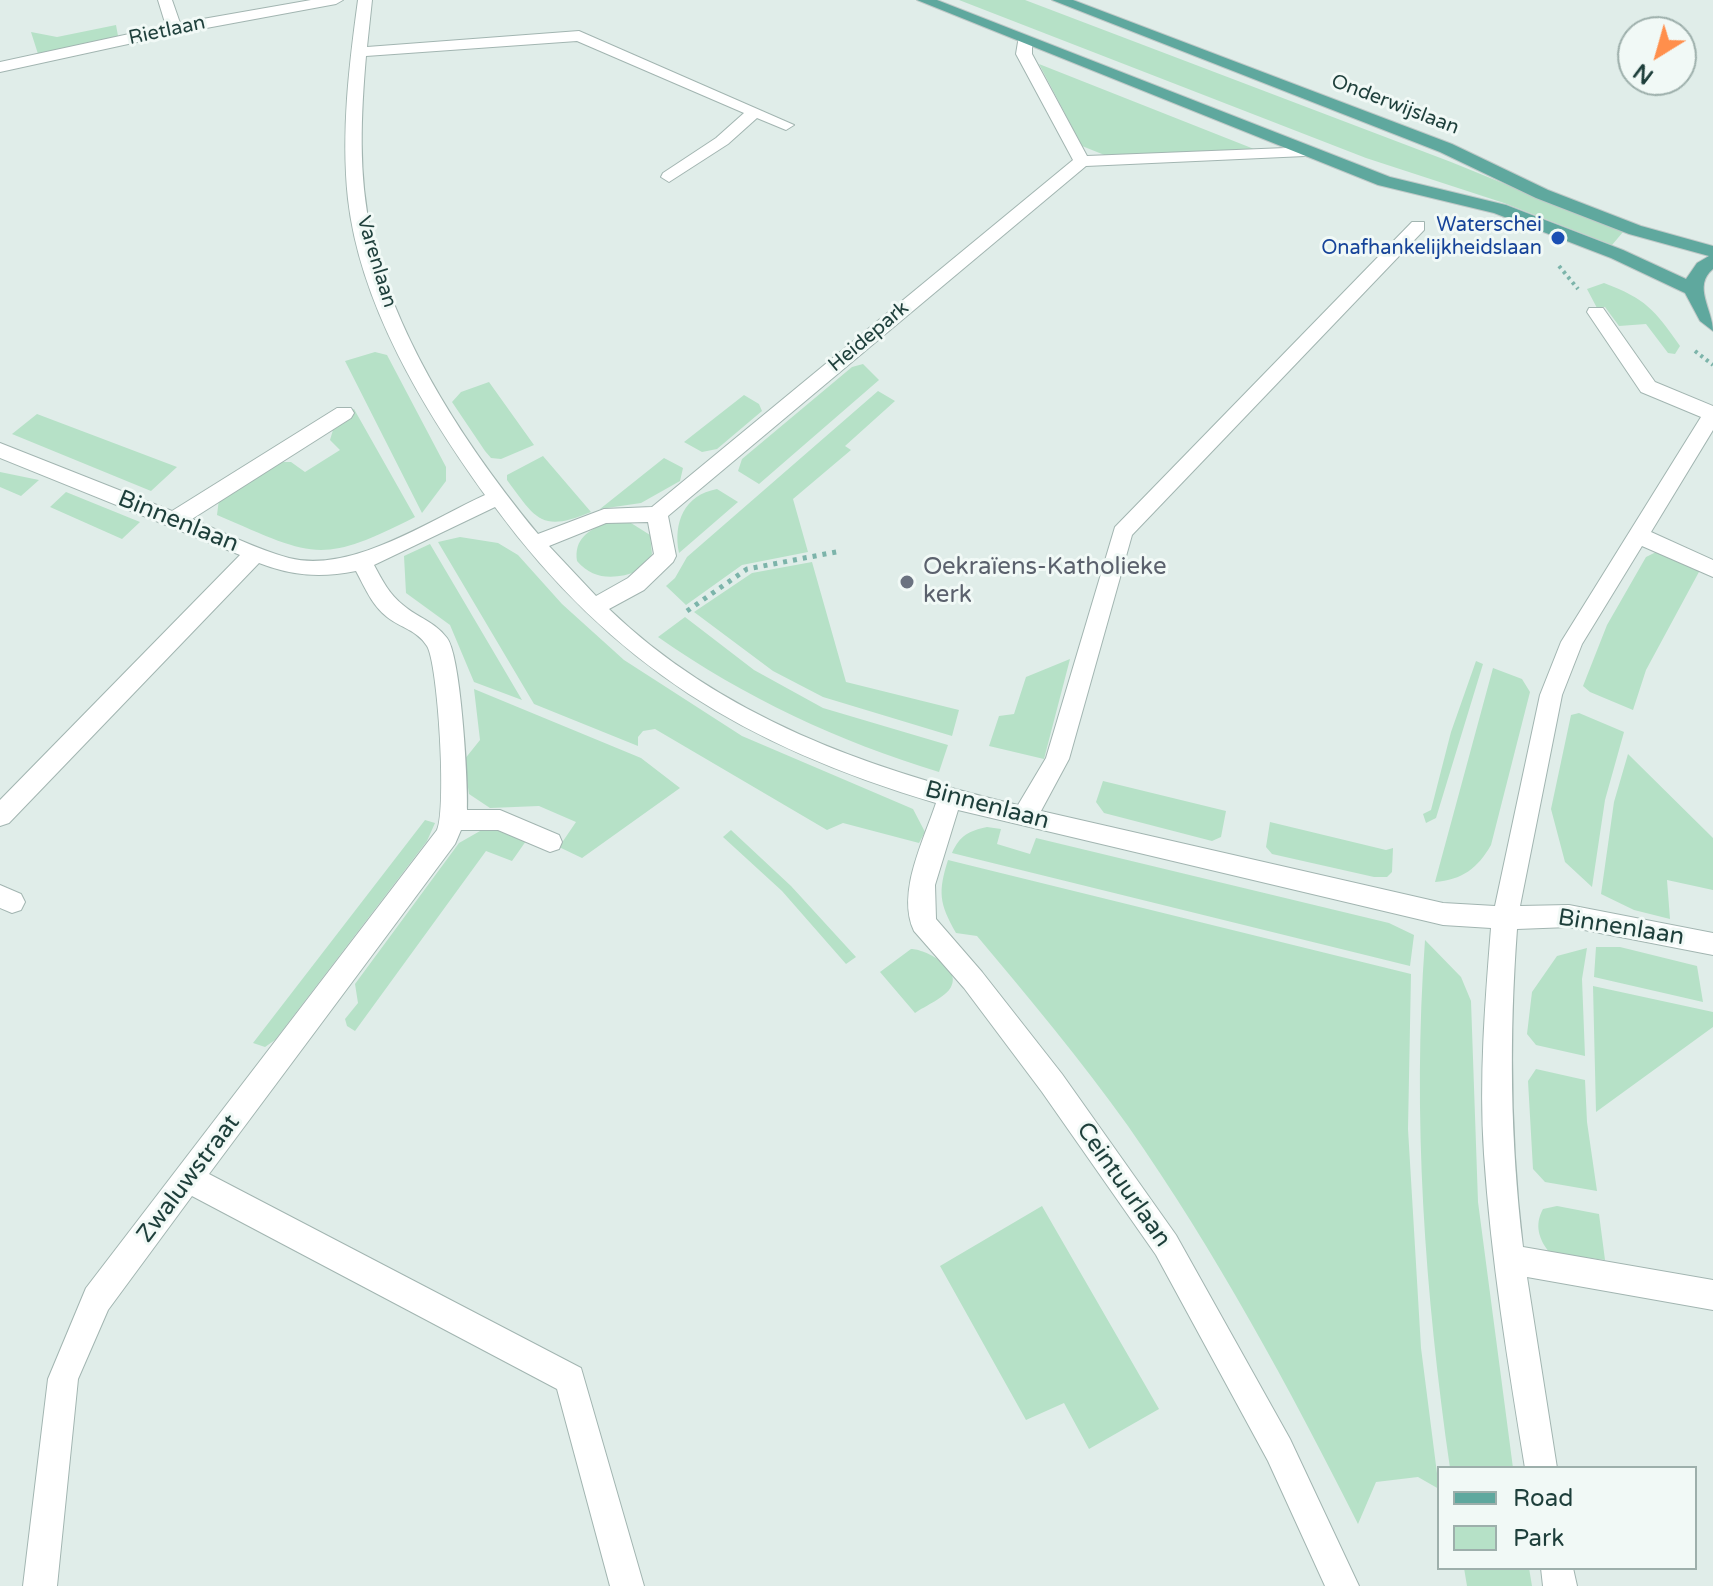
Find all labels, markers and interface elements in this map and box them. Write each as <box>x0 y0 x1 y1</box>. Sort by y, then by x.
street label: Rietlaan <box>126 11 208 51</box>
north arrow <box>1617 16 1697 96</box>
text: N <box>1629 58 1659 89</box>
street label: Onderwijslaan <box>1328 70 1462 140</box>
street label: Varenlaan <box>351 213 401 311</box>
place label: Waterschei Onafhankelijkheidslaan <box>1321 214 1542 261</box>
marker: Waterschei Onafhankelijkheidslaan <box>1549 229 1567 247</box>
street label: Heidepark <box>824 296 914 378</box>
street label: Binnenlaan <box>114 485 242 559</box>
place label: Oekraïens-Katholieke kerk <box>923 554 1167 610</box>
marker: Oekraïens-Katholieke kerk <box>898 573 916 591</box>
street label: Binnenlaan <box>922 776 1052 836</box>
street label: Binnenlaan <box>1556 904 1686 952</box>
street label: Zwaluwstraat <box>131 1109 247 1249</box>
street label: Ceintuurlaan <box>1070 1117 1176 1253</box>
legend <box>1437 1466 1697 1570</box>
text: Road <box>1513 1484 1573 1513</box>
text: Park <box>1513 1524 1564 1553</box>

